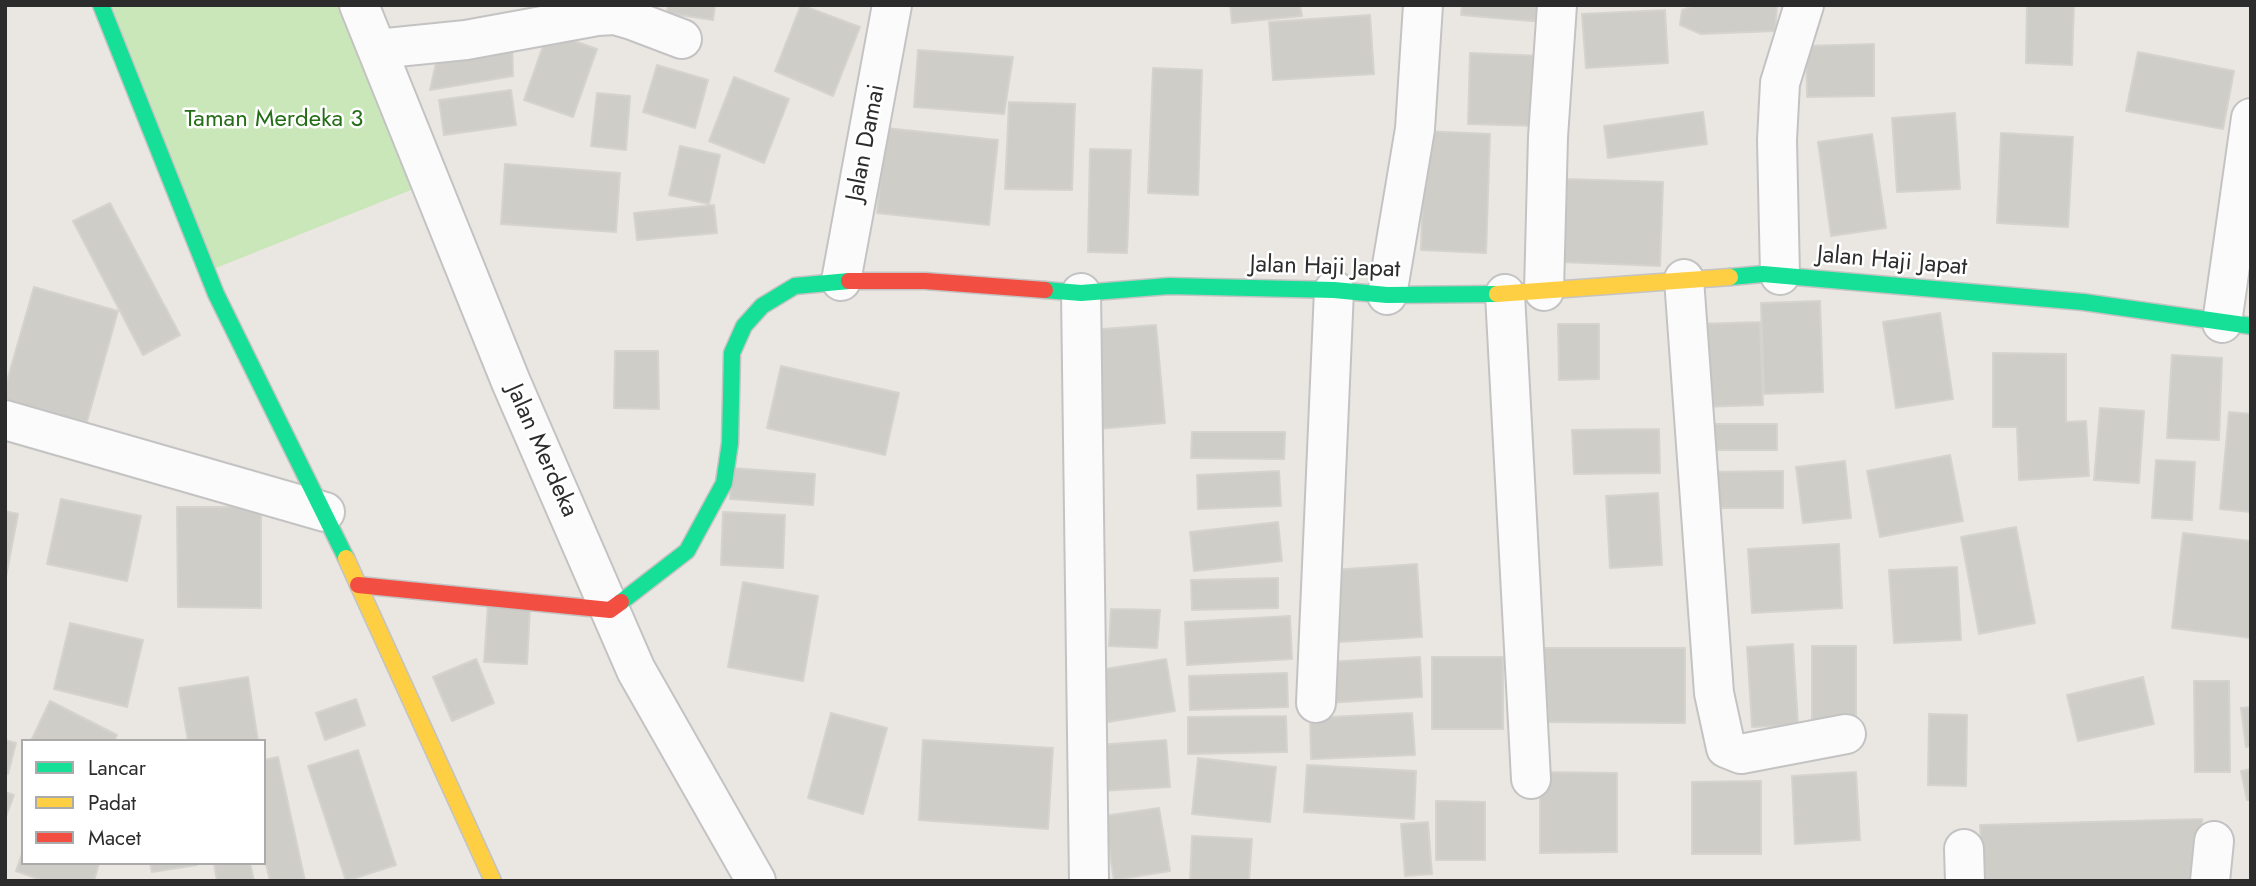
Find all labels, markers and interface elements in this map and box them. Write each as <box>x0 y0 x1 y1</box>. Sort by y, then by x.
street label: Jalan Damai <box>842 82 892 204</box>
park label: Taman Merdeka 3 <box>185 106 363 134</box>
street label: Jalan Haji Japat <box>1816 241 1968 283</box>
street label: Jalan Haji Japat <box>1249 251 1401 285</box>
street label: Jalan Merdeka <box>499 380 583 522</box>
legend <box>21 739 266 865</box>
text: Lancar <box>88 753 146 783</box>
text: Padat <box>88 788 136 818</box>
text: Macet <box>88 823 141 853</box>

